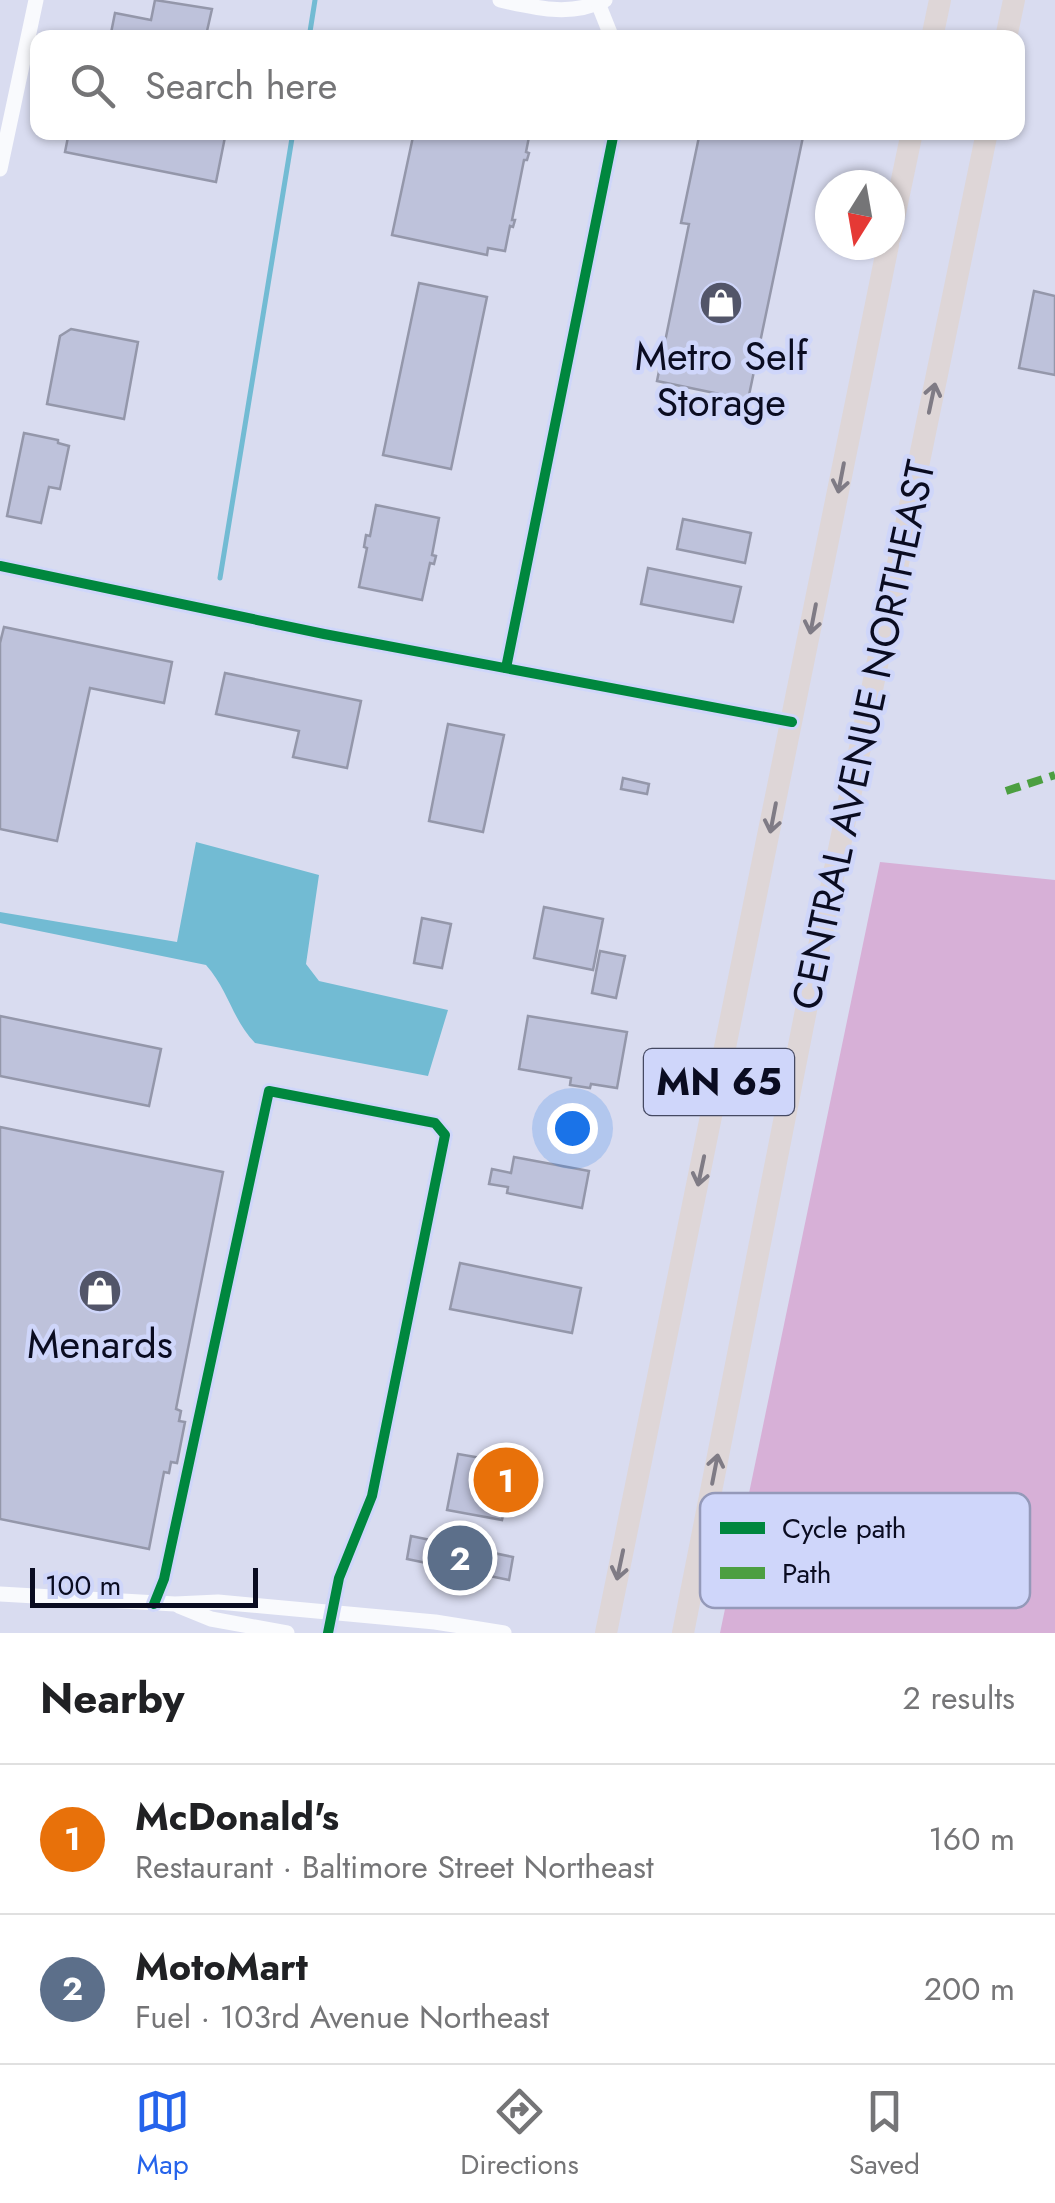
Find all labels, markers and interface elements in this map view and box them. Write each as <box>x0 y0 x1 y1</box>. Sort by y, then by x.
search box <box>30 30 1025 140</box>
icon: search <box>65 58 120 113</box>
text: Search here <box>145 58 337 113</box>
north arrow <box>815 170 905 260</box>
shop icon: Metro Self Storage <box>698 280 744 326</box>
place label: Metro Self Storage <box>635 327 809 431</box>
one-way arrow <box>923 383 942 415</box>
street label: CENTRAL AVENUE NORTHEAST <box>776 455 950 1015</box>
one-way arrow <box>831 461 850 493</box>
one-way arrow <box>802 602 821 634</box>
one-way arrow <box>762 801 781 833</box>
road number: MN 65 <box>644 1049 794 1115</box>
your location <box>547 1103 598 1154</box>
one-way arrow <box>691 1154 710 1186</box>
shop icon: Menards <box>77 1268 123 1314</box>
place label: Menards <box>27 1315 173 1373</box>
pin: 1 <box>474 1442 538 1518</box>
one-way arrow <box>707 1454 726 1486</box>
legend <box>700 1493 1030 1608</box>
text: Cycle path <box>782 1508 907 1549</box>
pin: 2 <box>428 1520 492 1596</box>
one-way arrow <box>610 1548 629 1580</box>
text: Path <box>782 1553 831 1594</box>
scale bar <box>30 1563 258 1608</box>
text: 100 m <box>45 1565 121 1606</box>
text: Nearby <box>40 1668 184 1729</box>
text: 2 results <box>903 1675 1015 1721</box>
text: McDonald's <box>135 1789 339 1844</box>
text: 1 <box>64 1816 81 1862</box>
text: 160 m <box>928 1816 1015 1862</box>
text: Restaurant · Baltimore Street Northeast <box>135 1844 654 1890</box>
text: MotoMart <box>135 1939 308 1994</box>
text: 2 <box>62 1966 83 2012</box>
text: 200 m <box>924 1966 1015 2012</box>
text: Fuel · 103rd Avenue Northeast <box>135 1994 549 2040</box>
tab: Map <box>135 2084 190 2185</box>
tab: Directions <box>460 2084 579 2185</box>
tab: Saved <box>849 2084 920 2185</box>

